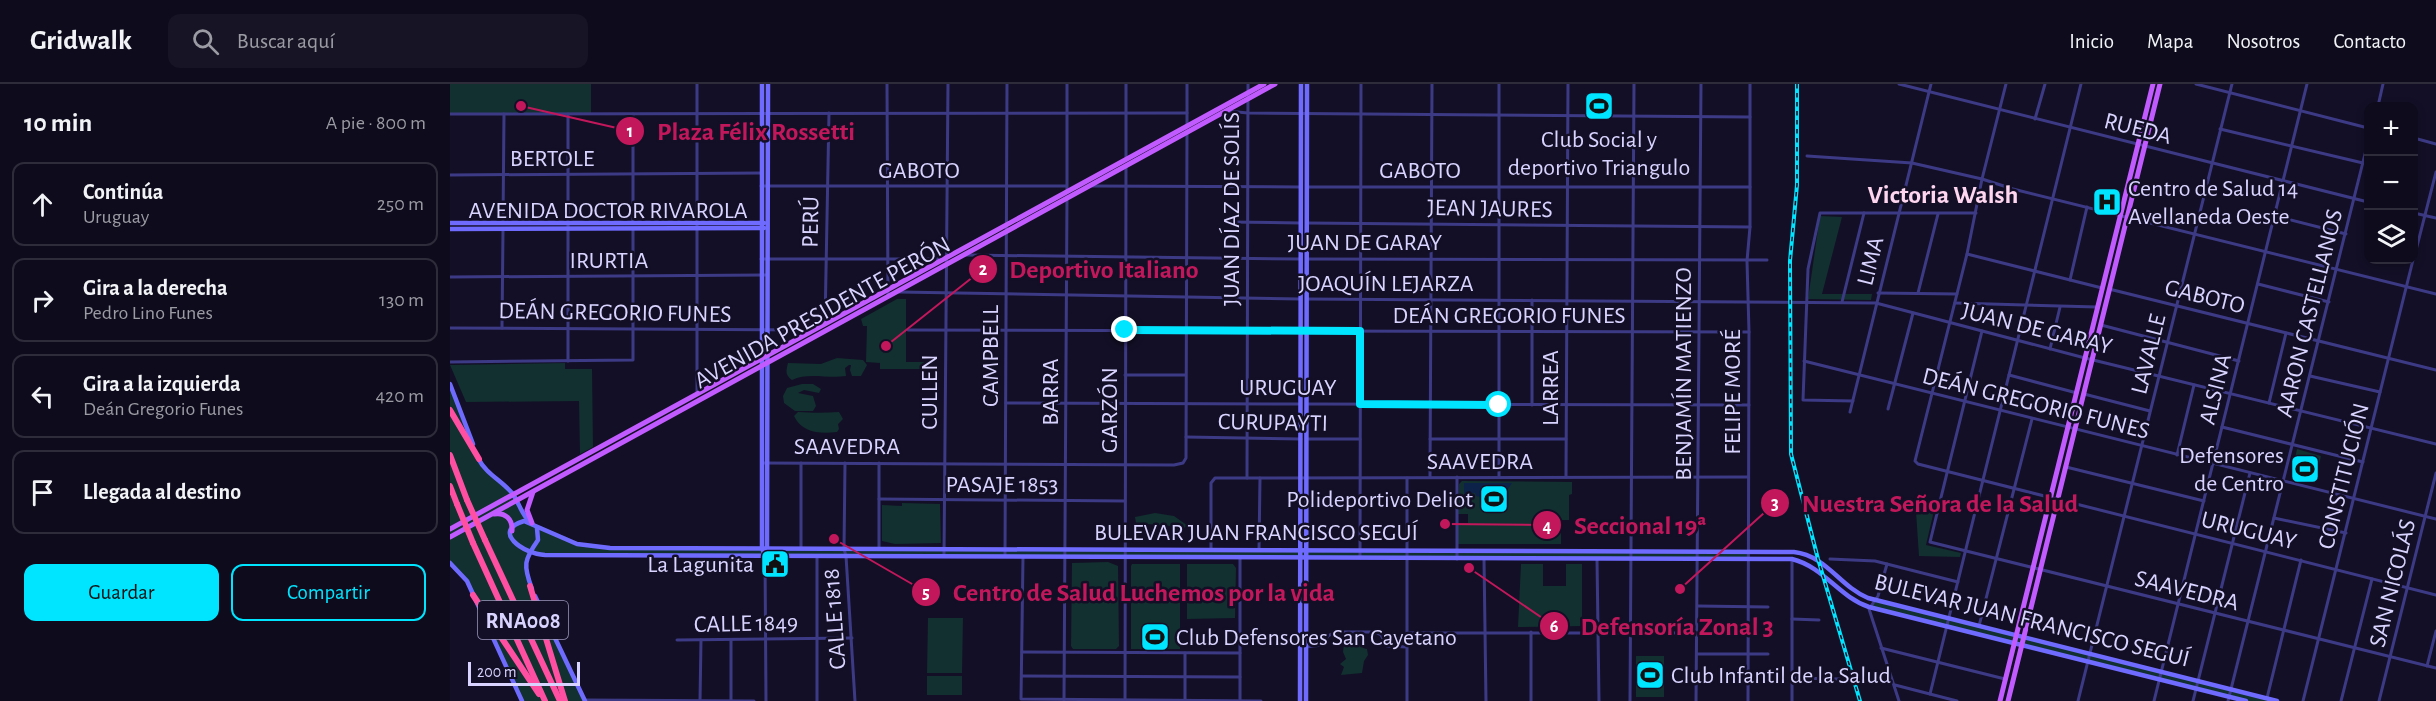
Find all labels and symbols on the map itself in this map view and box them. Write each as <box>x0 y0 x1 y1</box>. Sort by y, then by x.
sports icon: Club Social y deportivo Triangulo <box>1583 90 1615 122</box>
callout: Plaza Félix Rossetti <box>615 109 867 153</box>
street label: RUEDA <box>2102 109 2174 149</box>
street label: JUAN DÍAZ DE SOLÍS <box>1218 112 1244 306</box>
text: Plaza Félix Rossetti <box>657 119 855 145</box>
text: 1 <box>627 123 633 141</box>
place label: Club Social y deportivo Triangulo <box>1508 128 1690 180</box>
street label: BERTOLE <box>510 147 595 171</box>
street label: GABOTO <box>878 159 960 183</box>
street label: GABOTO <box>1379 159 1461 183</box>
place label: Centro de Salud 14 Avellaneda Oeste <box>2128 177 2298 229</box>
district label: Victoria Walsh <box>1868 182 2018 208</box>
hospital icon: Centro de Salud 14 Avellaneda Oeste <box>2091 186 2123 218</box>
street label: PERÚ <box>797 196 823 248</box>
street label: JEAN JAURES <box>1427 196 1553 222</box>
street label: AVENIDA DOCTOR RIVAROLA <box>468 199 748 223</box>
street label: AARON CASTELLANOS <box>2273 207 2347 420</box>
street label: AVENIDA PRESIDENTE PERÓN <box>689 231 955 393</box>
street label: JUAN DE GARAY <box>1288 231 1442 255</box>
street label: LIMA <box>1853 234 1889 288</box>
callout: Deportivo Italiano <box>968 247 1211 291</box>
street label: IRURTIA <box>570 249 649 273</box>
text: Deportivo Italiano <box>1009 257 1199 283</box>
text: 2 <box>979 261 988 279</box>
street label: BENJAMÍN MATIENZO <box>1670 267 1696 481</box>
street label: JOAQUÍN LEJARZA <box>1298 270 1474 296</box>
street label: GABOTO <box>2162 275 2247 318</box>
street label: DEÁN GREGORIO FUNES <box>498 297 732 327</box>
street label: JUAN DE GARAY <box>1959 299 2115 359</box>
street label: DEÁN GREGORIO FUNES <box>1392 302 1626 328</box>
street label: CAMPBELL <box>979 305 1003 407</box>
street label: LAVALLE <box>2127 311 2171 397</box>
route end <box>1111 316 1137 342</box>
street label: FELIPE MORÉ <box>1719 329 1745 455</box>
street label: LARREA <box>1539 350 1563 426</box>
street label: ALSINA <box>2196 351 2236 427</box>
street label: CULLEN <box>918 354 942 430</box>
street label: BARRA <box>1039 358 1063 426</box>
street label: DEÁN GREGORIO FUNES <box>1920 362 2152 444</box>
street label: GARZÓN <box>1096 367 1122 453</box>
street label: URUGUAY <box>1239 376 1337 400</box>
route start <box>1485 391 1511 417</box>
street label: CONSTITUCIÓN <box>2312 400 2374 552</box>
street label: CURUPAYTI <box>1218 410 1328 436</box>
street label: SAAVEDRA <box>794 435 900 459</box>
place label: Defensores de Centro <box>2179 444 2284 496</box>
street label: SAAVEDRA <box>1427 450 1533 474</box>
sports icon: Defensores de Centro <box>2289 453 2321 485</box>
street label: PASAJE 1853 <box>946 473 1058 497</box>
callout: Nuestra Señora de la Salud <box>1760 481 2090 525</box>
sports icon: Polideportivo Deliot <box>1478 483 1510 515</box>
place label: Polideportivo Deliot <box>1286 488 1473 512</box>
text: Nuestra Señora de la Salud <box>1802 491 2079 517</box>
text: 3 <box>1771 495 1779 513</box>
callout: Seccional 19ª <box>1532 503 1718 547</box>
street label: URUGUAY <box>2199 508 2299 554</box>
text: Seccional 19ª <box>1574 513 1706 539</box>
street label: SAN NICOLÁS <box>2364 516 2420 650</box>
text: 4 <box>1542 518 1552 536</box>
street label: BULEVAR JUAN FRANCISCO SEGUÍ <box>1094 519 1418 545</box>
public building icon: La Lagunita <box>759 548 791 580</box>
place label: La Lagunita <box>647 553 754 577</box>
street label: SAAVEDRA <box>2132 566 2241 616</box>
street label: CALLE 1818 <box>819 568 850 670</box>
street label: BULEVAR JUAN FRANCISCO SEGUÍ <box>1872 568 2193 672</box>
callout: Centro de Salud Luchemos por la vida <box>911 570 1347 614</box>
text: Centro de Salud Luchemos por la vida <box>953 580 1335 606</box>
text: 5 <box>922 584 930 602</box>
road number: RNA008 <box>478 601 568 639</box>
callout: Defensoría Zonal 3 <box>1539 604 1786 648</box>
street label: CALLE 1849 <box>694 611 798 637</box>
text: Defensoría Zonal 3 <box>1580 614 1774 640</box>
text: 6 <box>1550 618 1559 636</box>
sports icon: Club Defensores San Cayetano <box>1139 621 1171 653</box>
place label: Club Defensores San Cayetano <box>1176 626 1457 650</box>
scale bar <box>468 659 580 686</box>
sports icon: Club Infantil de la Salud <box>1634 659 1666 691</box>
place label: Club Infantil de la Salud <box>1671 664 1891 688</box>

